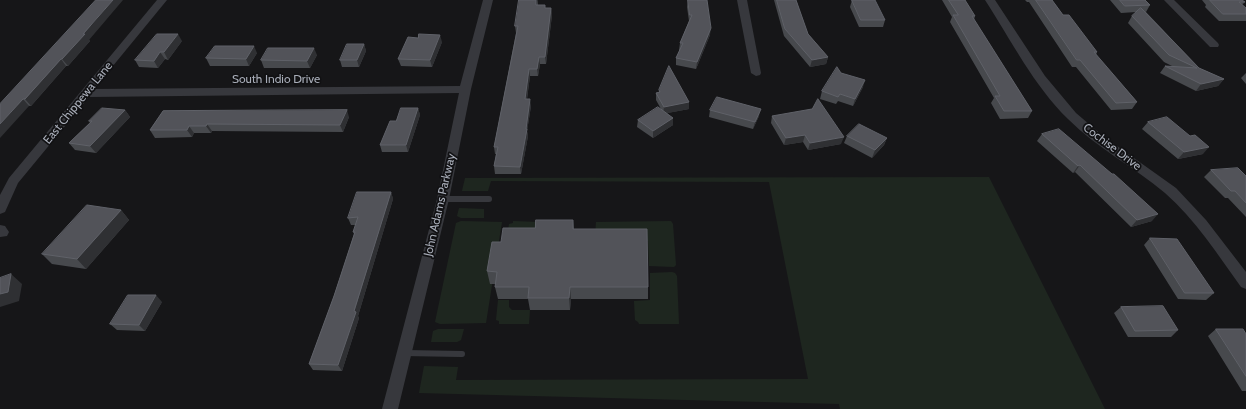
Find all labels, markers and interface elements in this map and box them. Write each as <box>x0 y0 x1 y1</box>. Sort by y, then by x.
street label: East Chippewa Lane <box>40 59 116 147</box>
street label: South Indio Drive <box>232 72 320 86</box>
street label: Cochise Drive <box>1080 120 1144 174</box>
street label: John Adams Parkway <box>421 152 459 258</box>

